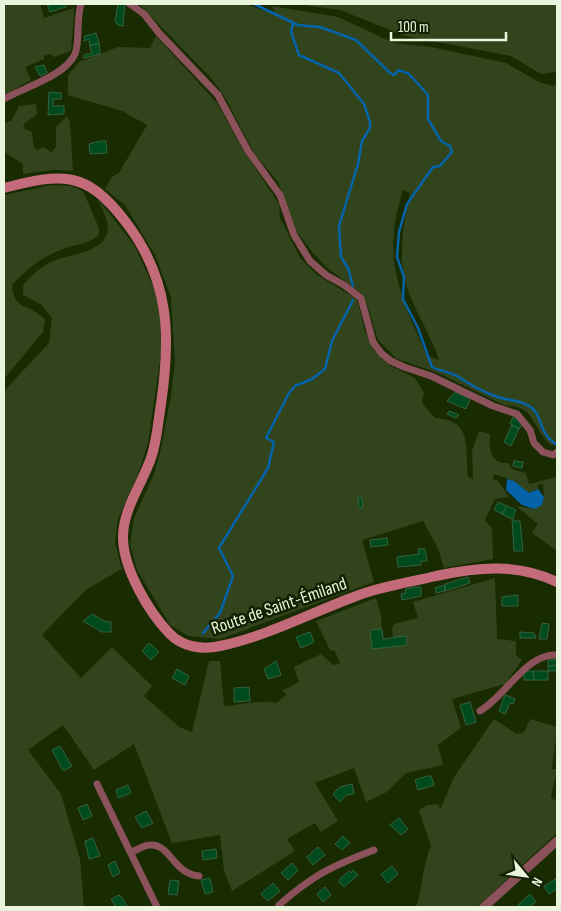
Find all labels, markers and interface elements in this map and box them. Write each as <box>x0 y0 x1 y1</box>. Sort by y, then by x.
scale bar <box>391 10 506 42</box>
text: 100 m <box>398 18 429 37</box>
street label: Route de Saint-Émiland <box>209 573 349 639</box>
north arrow <box>501 851 551 901</box>
text: N <box>528 875 546 889</box>

